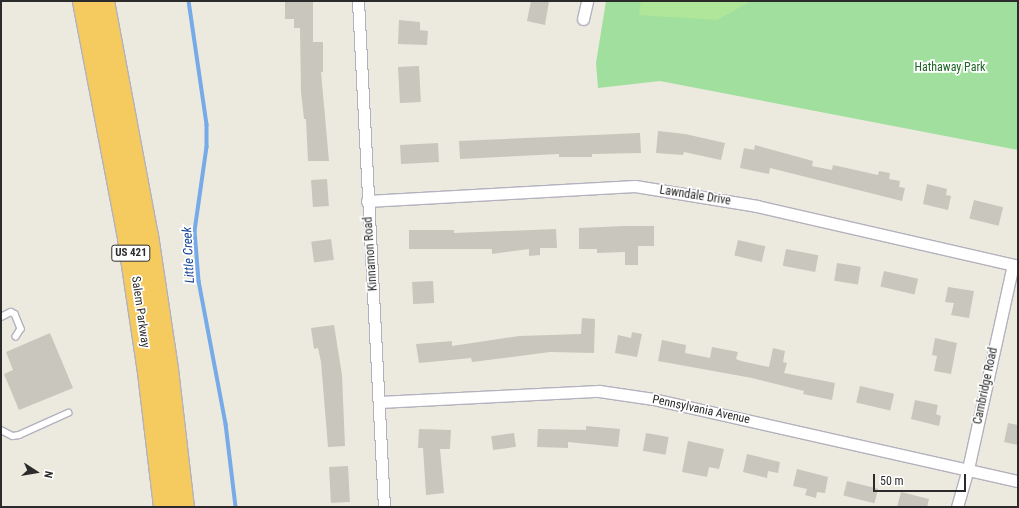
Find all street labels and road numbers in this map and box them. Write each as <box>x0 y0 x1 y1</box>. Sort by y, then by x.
street label: Lawndale Drive <box>658 183 732 209</box>
street label: Kinnamon Road <box>361 216 381 292</box>
road number: US 421 <box>111 244 151 262</box>
street label: Salem Parkway <box>128 275 152 349</box>
street label: Cambridge Road <box>971 346 1001 426</box>
street label: Pennsylvania Avenue <box>651 393 751 427</box>

